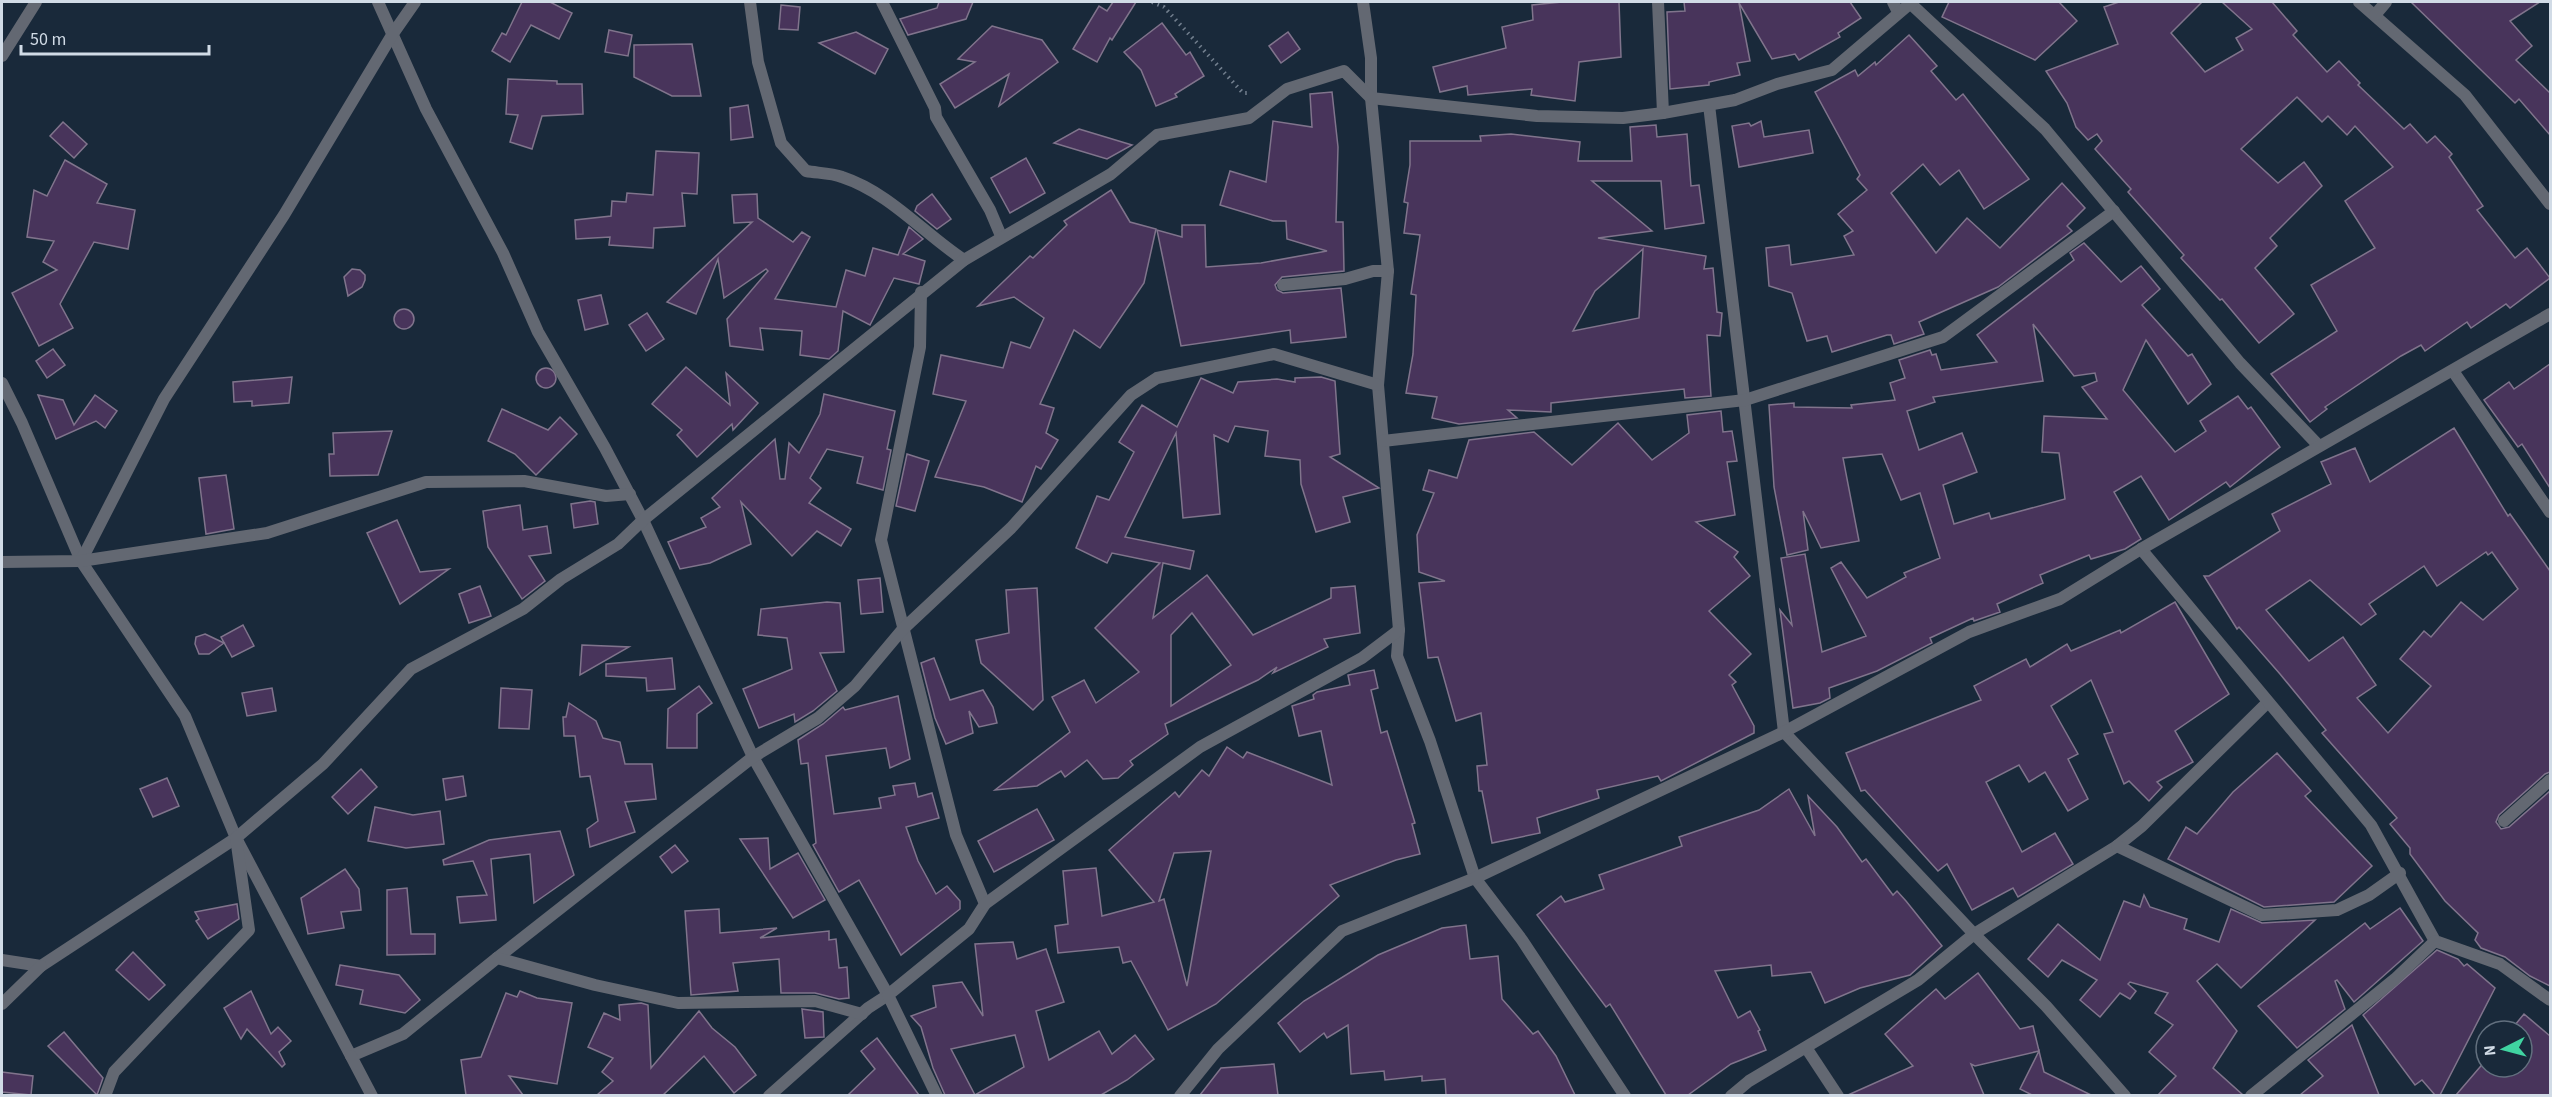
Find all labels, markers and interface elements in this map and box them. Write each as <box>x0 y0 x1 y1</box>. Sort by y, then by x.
scale bar <box>21 18 208 56</box>
text: 50 m <box>30 27 66 52</box>
north arrow <box>2474 1019 2534 1079</box>
text: N <box>2479 1044 2502 1057</box>

